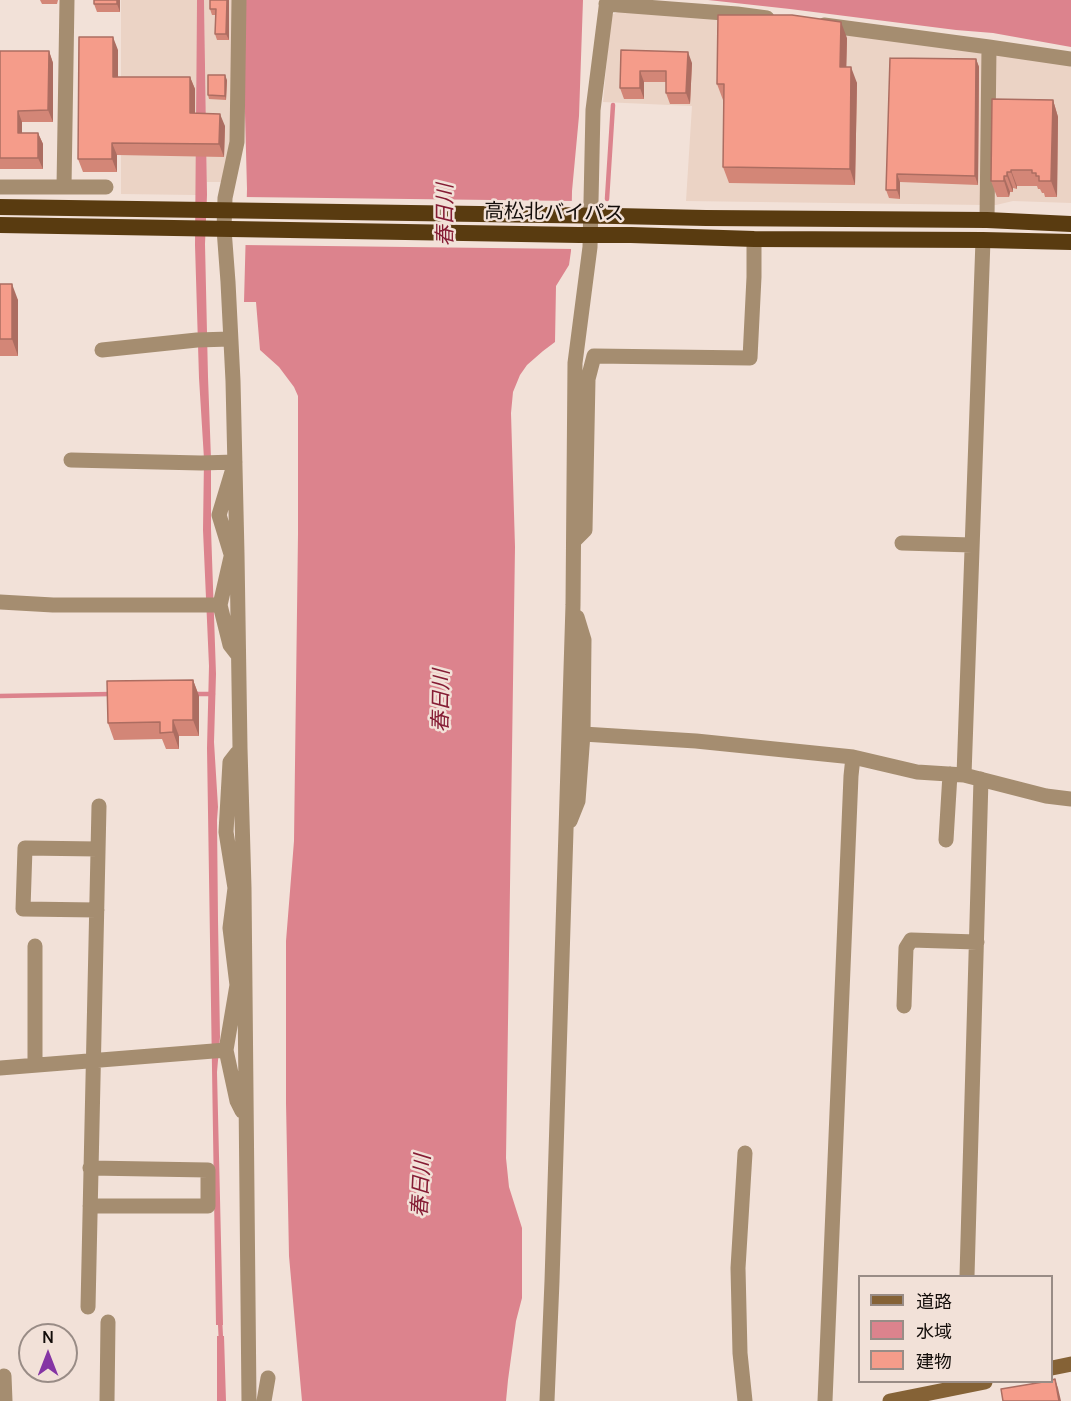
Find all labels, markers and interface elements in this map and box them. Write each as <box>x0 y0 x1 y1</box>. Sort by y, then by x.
water label: 春日川 <box>433 184 459 246</box>
street label: 高松北バイパス <box>484 200 624 226</box>
water label: 春日川 <box>429 669 455 733</box>
water label: 春日川 <box>408 1154 436 1218</box>
legend <box>858 1275 1053 1383</box>
text: 道路 <box>916 1289 952 1313</box>
text: 水域 <box>916 1319 952 1343</box>
north arrow <box>18 1323 78 1383</box>
text: N <box>42 1326 54 1348</box>
text: 建物 <box>916 1349 952 1373</box>

